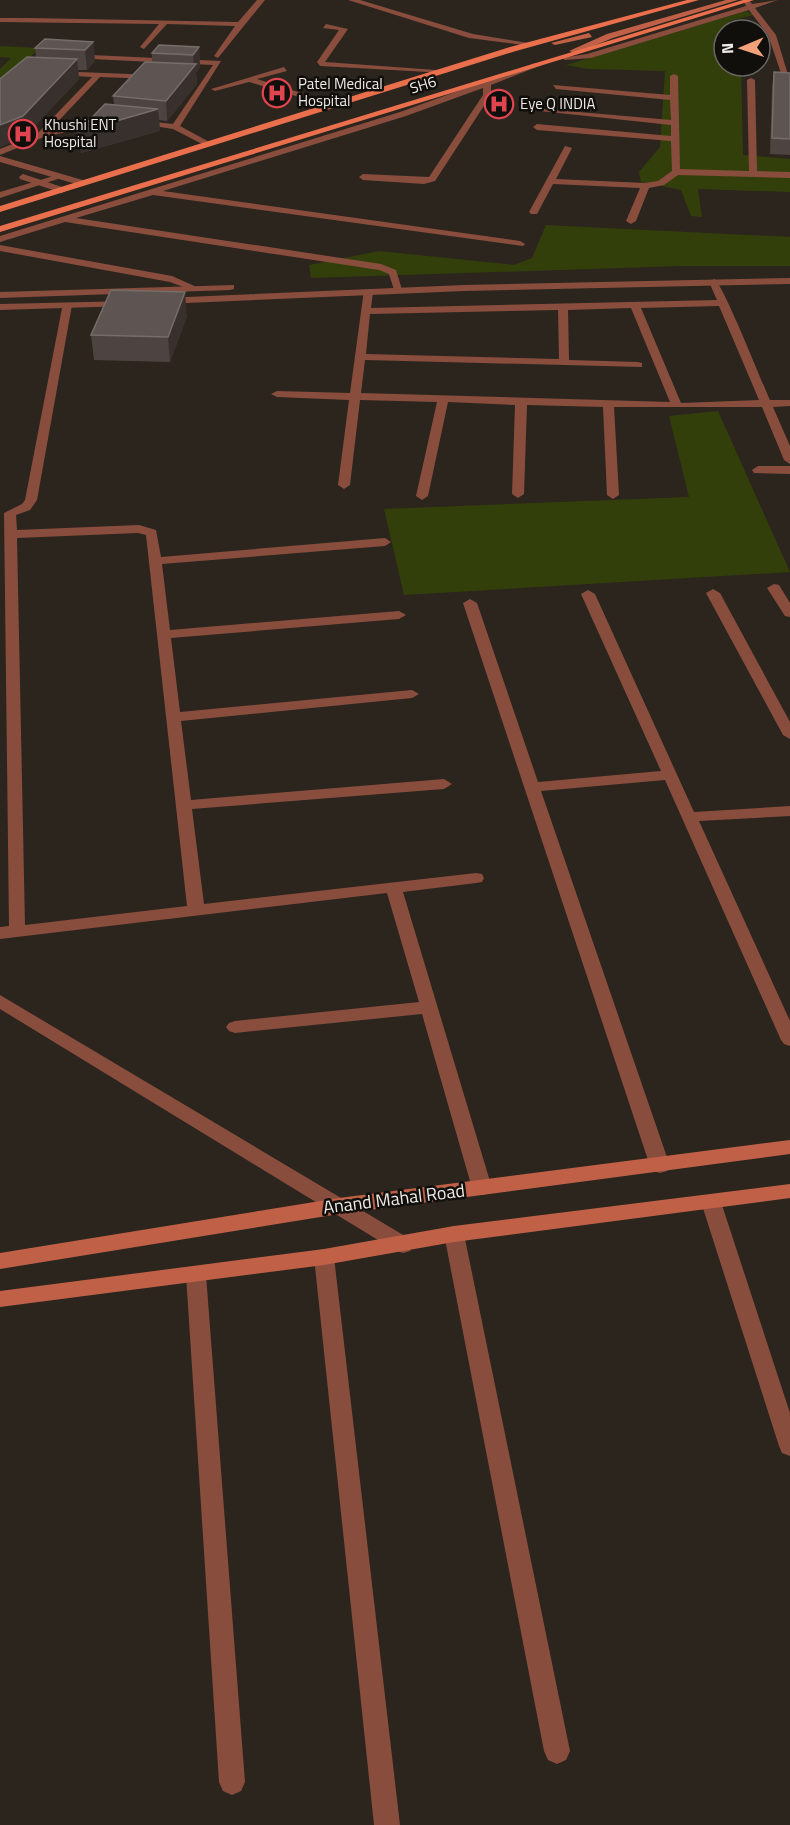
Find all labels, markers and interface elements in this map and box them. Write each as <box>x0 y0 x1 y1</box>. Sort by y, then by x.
north arrow <box>712 18 772 78</box>
text: N <box>715 43 739 54</box>
street label: SH6 <box>407 70 439 99</box>
place label: Patel Medical Hospital <box>298 72 383 112</box>
hospital icon: Patel Medical Hospital <box>261 77 293 109</box>
hospital icon: Eye Q INDIA <box>483 88 515 120</box>
place label: Eye Q INDIA <box>520 92 596 115</box>
place label: Khushi ENT Hospital <box>44 113 117 153</box>
hospital icon: Khushi ENT Hospital <box>7 118 39 150</box>
street label: Anand Mahal Road <box>322 1176 466 1221</box>

